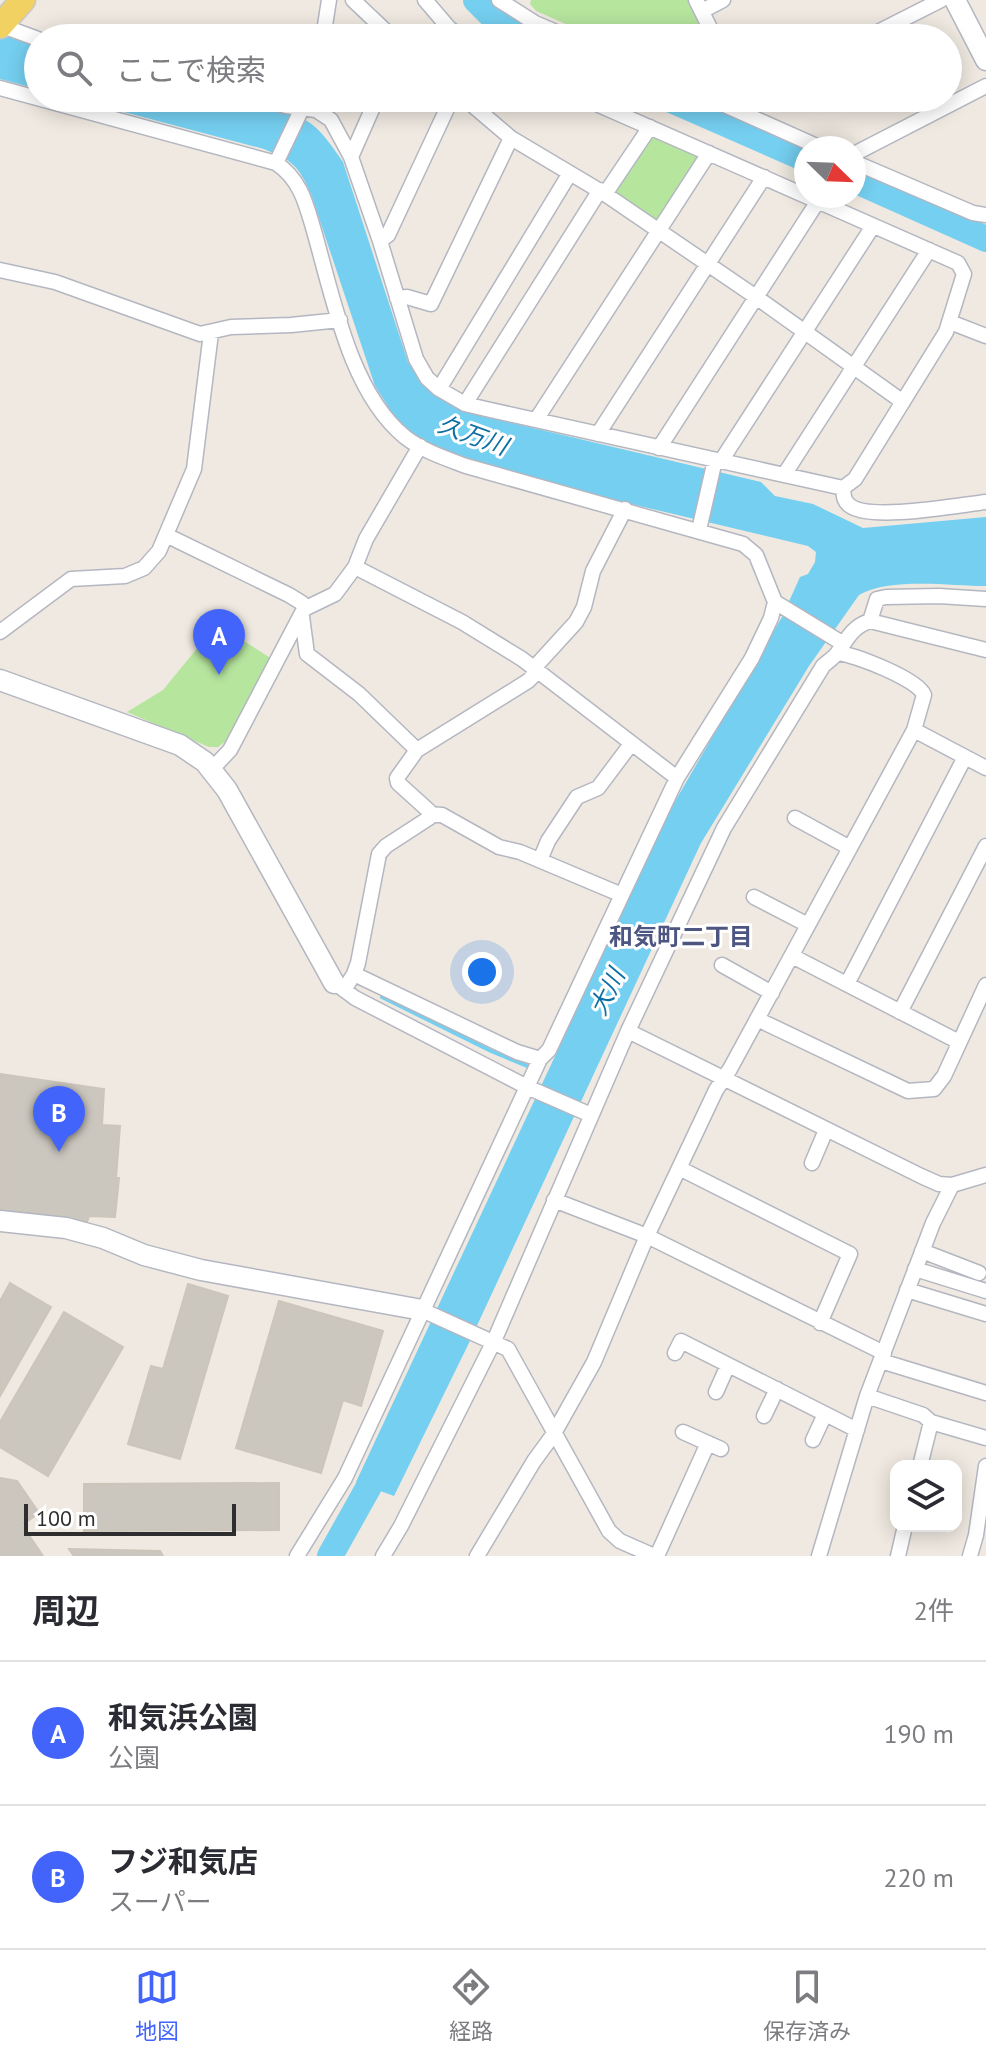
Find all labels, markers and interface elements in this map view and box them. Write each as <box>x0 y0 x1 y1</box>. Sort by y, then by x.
search box <box>24 24 962 112</box>
icon: search <box>52 46 96 90</box>
text: ここで検索 <box>116 50 266 89</box>
north arrow <box>794 136 866 208</box>
water label: 久万川 <box>434 408 515 463</box>
pin: A <box>193 609 245 675</box>
district label: 和気町二丁目 <box>609 921 753 952</box>
your location <box>462 952 502 992</box>
water label: 大川 <box>583 961 633 1020</box>
pin: B <box>33 1086 85 1152</box>
map controls <box>890 1460 962 1532</box>
button: layers <box>890 1460 962 1532</box>
scale bar <box>24 1500 236 1536</box>
text: 100 m <box>36 1504 96 1532</box>
text: 周辺 <box>32 1588 100 1632</box>
text: 2件 <box>914 1594 954 1627</box>
text: 和気浜公園 <box>108 1697 258 1736</box>
text: A <box>50 1717 66 1750</box>
text: 190 m <box>883 1717 954 1750</box>
text: 公園 <box>108 1741 160 1774</box>
text: フジ和気店 <box>108 1841 258 1880</box>
text: B <box>50 1861 66 1894</box>
text: 220 m <box>883 1861 954 1894</box>
text: スーパー <box>108 1885 212 1918</box>
tab: 地図 <box>135 1965 179 2045</box>
tab: 経路 <box>449 1965 493 2045</box>
tab: 保存済み <box>763 1965 851 2045</box>

